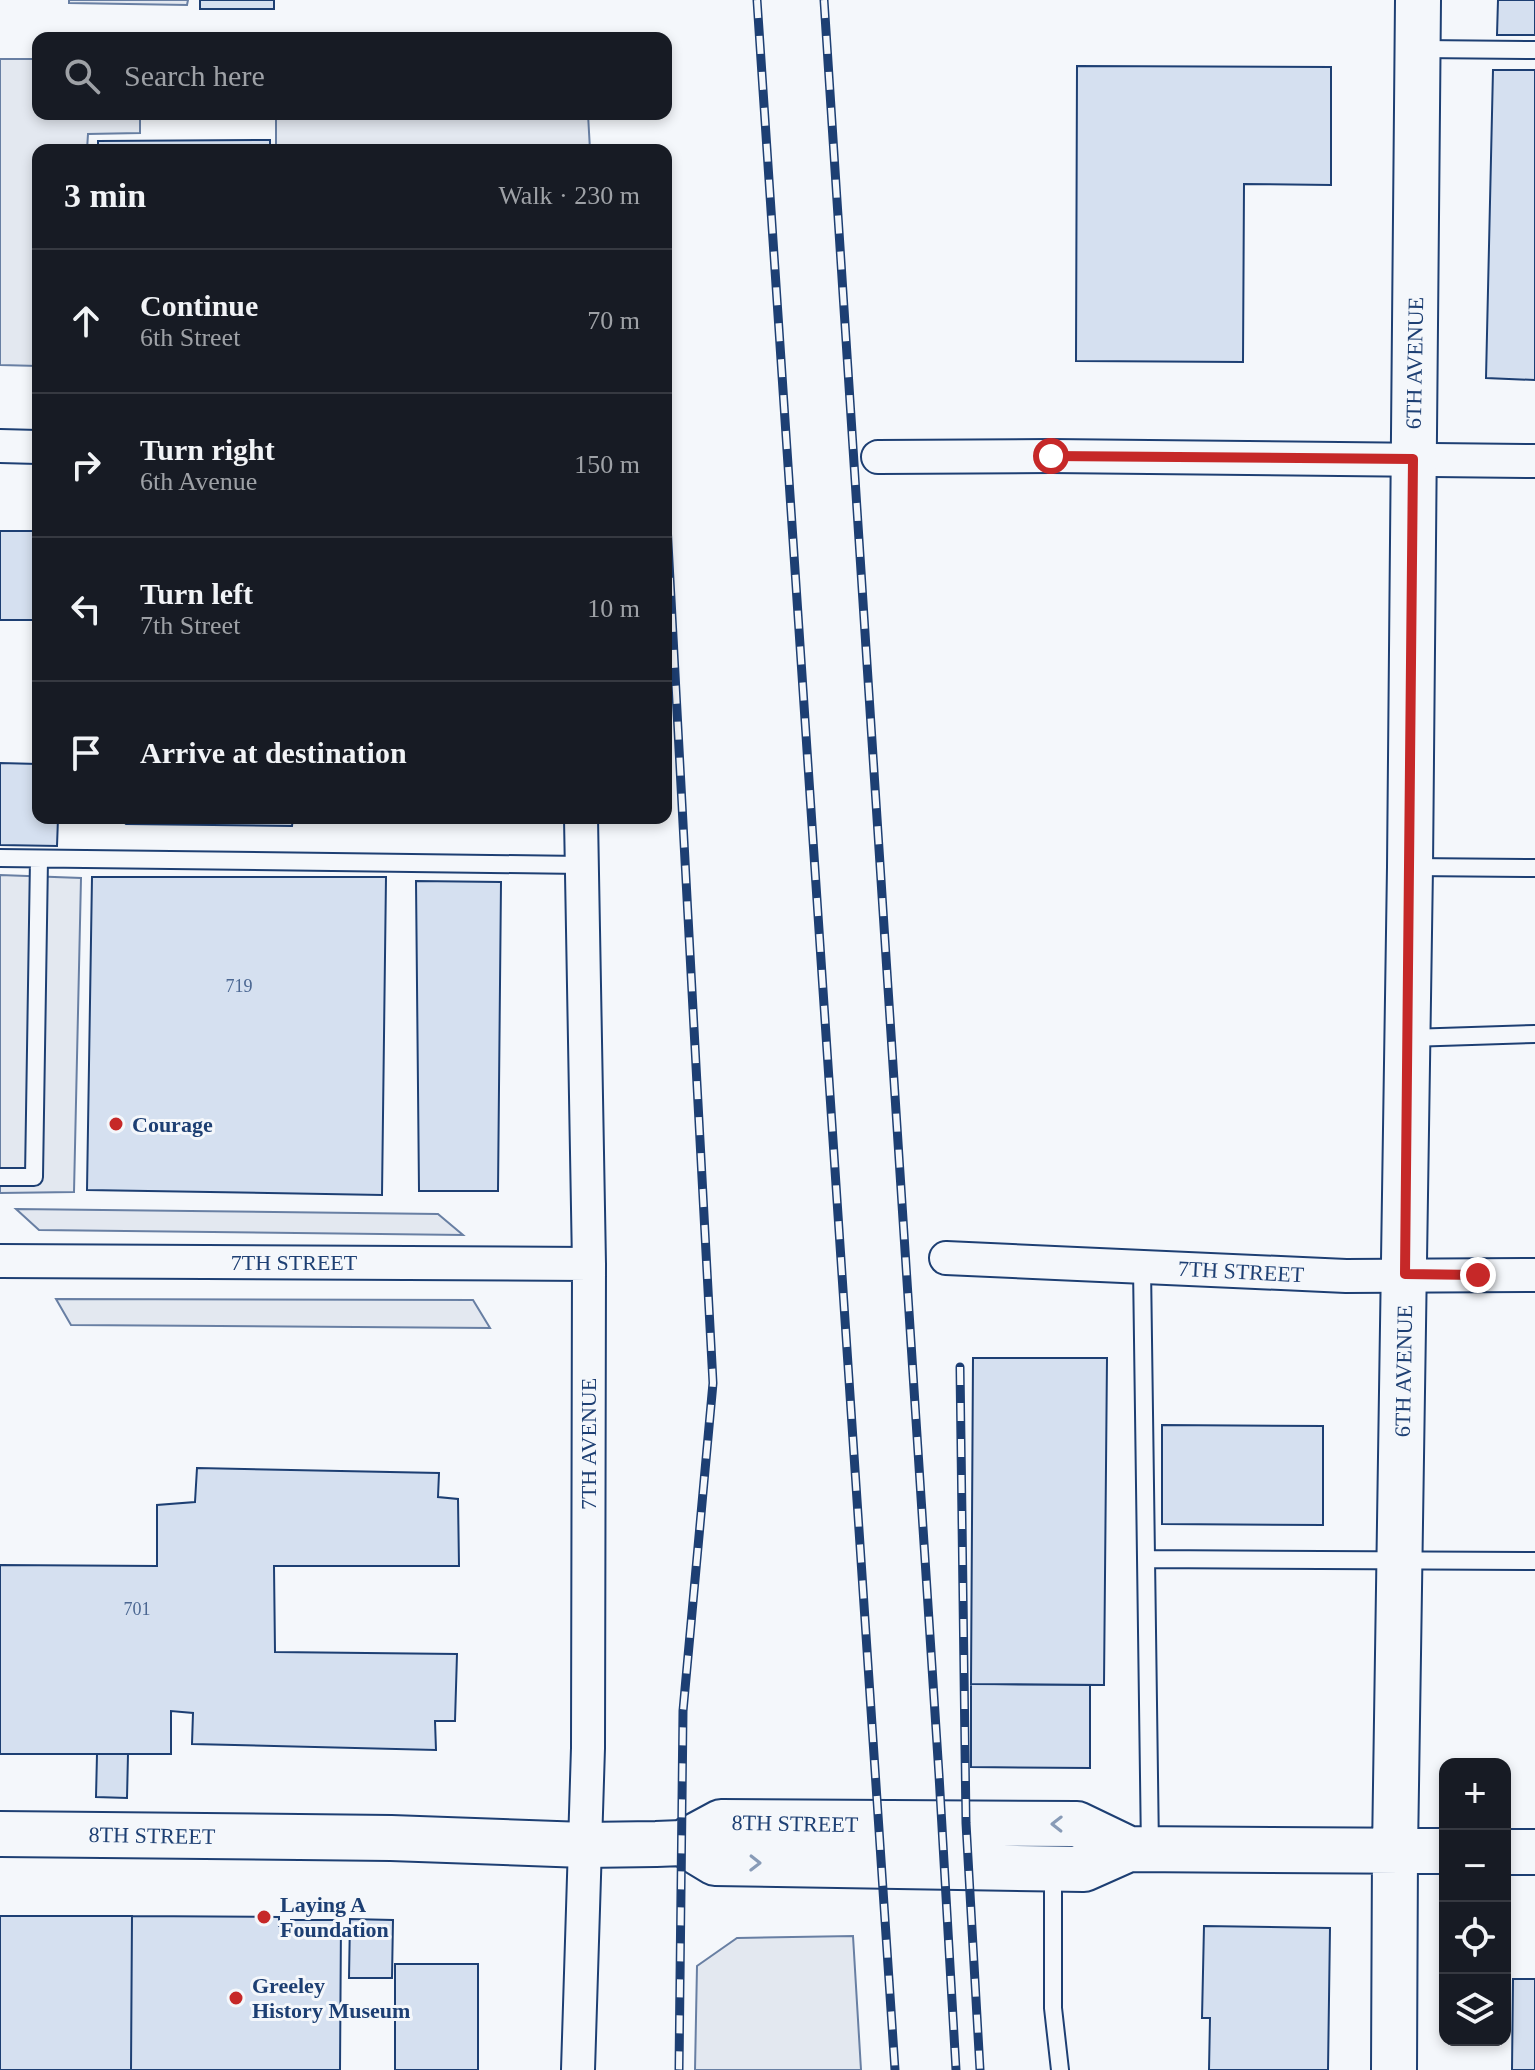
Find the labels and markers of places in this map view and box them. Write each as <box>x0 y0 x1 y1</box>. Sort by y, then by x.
place label: Courage <box>132 1112 213 1137</box>
marker: Courage <box>107 1115 125 1133</box>
place label: Laying A Foundation <box>280 1892 389 1942</box>
marker: Laying A Foundation <box>255 1908 273 1926</box>
place label: Greeley History Museum <box>252 1973 410 2023</box>
marker: Greeley History Museum <box>227 1989 245 2007</box>

